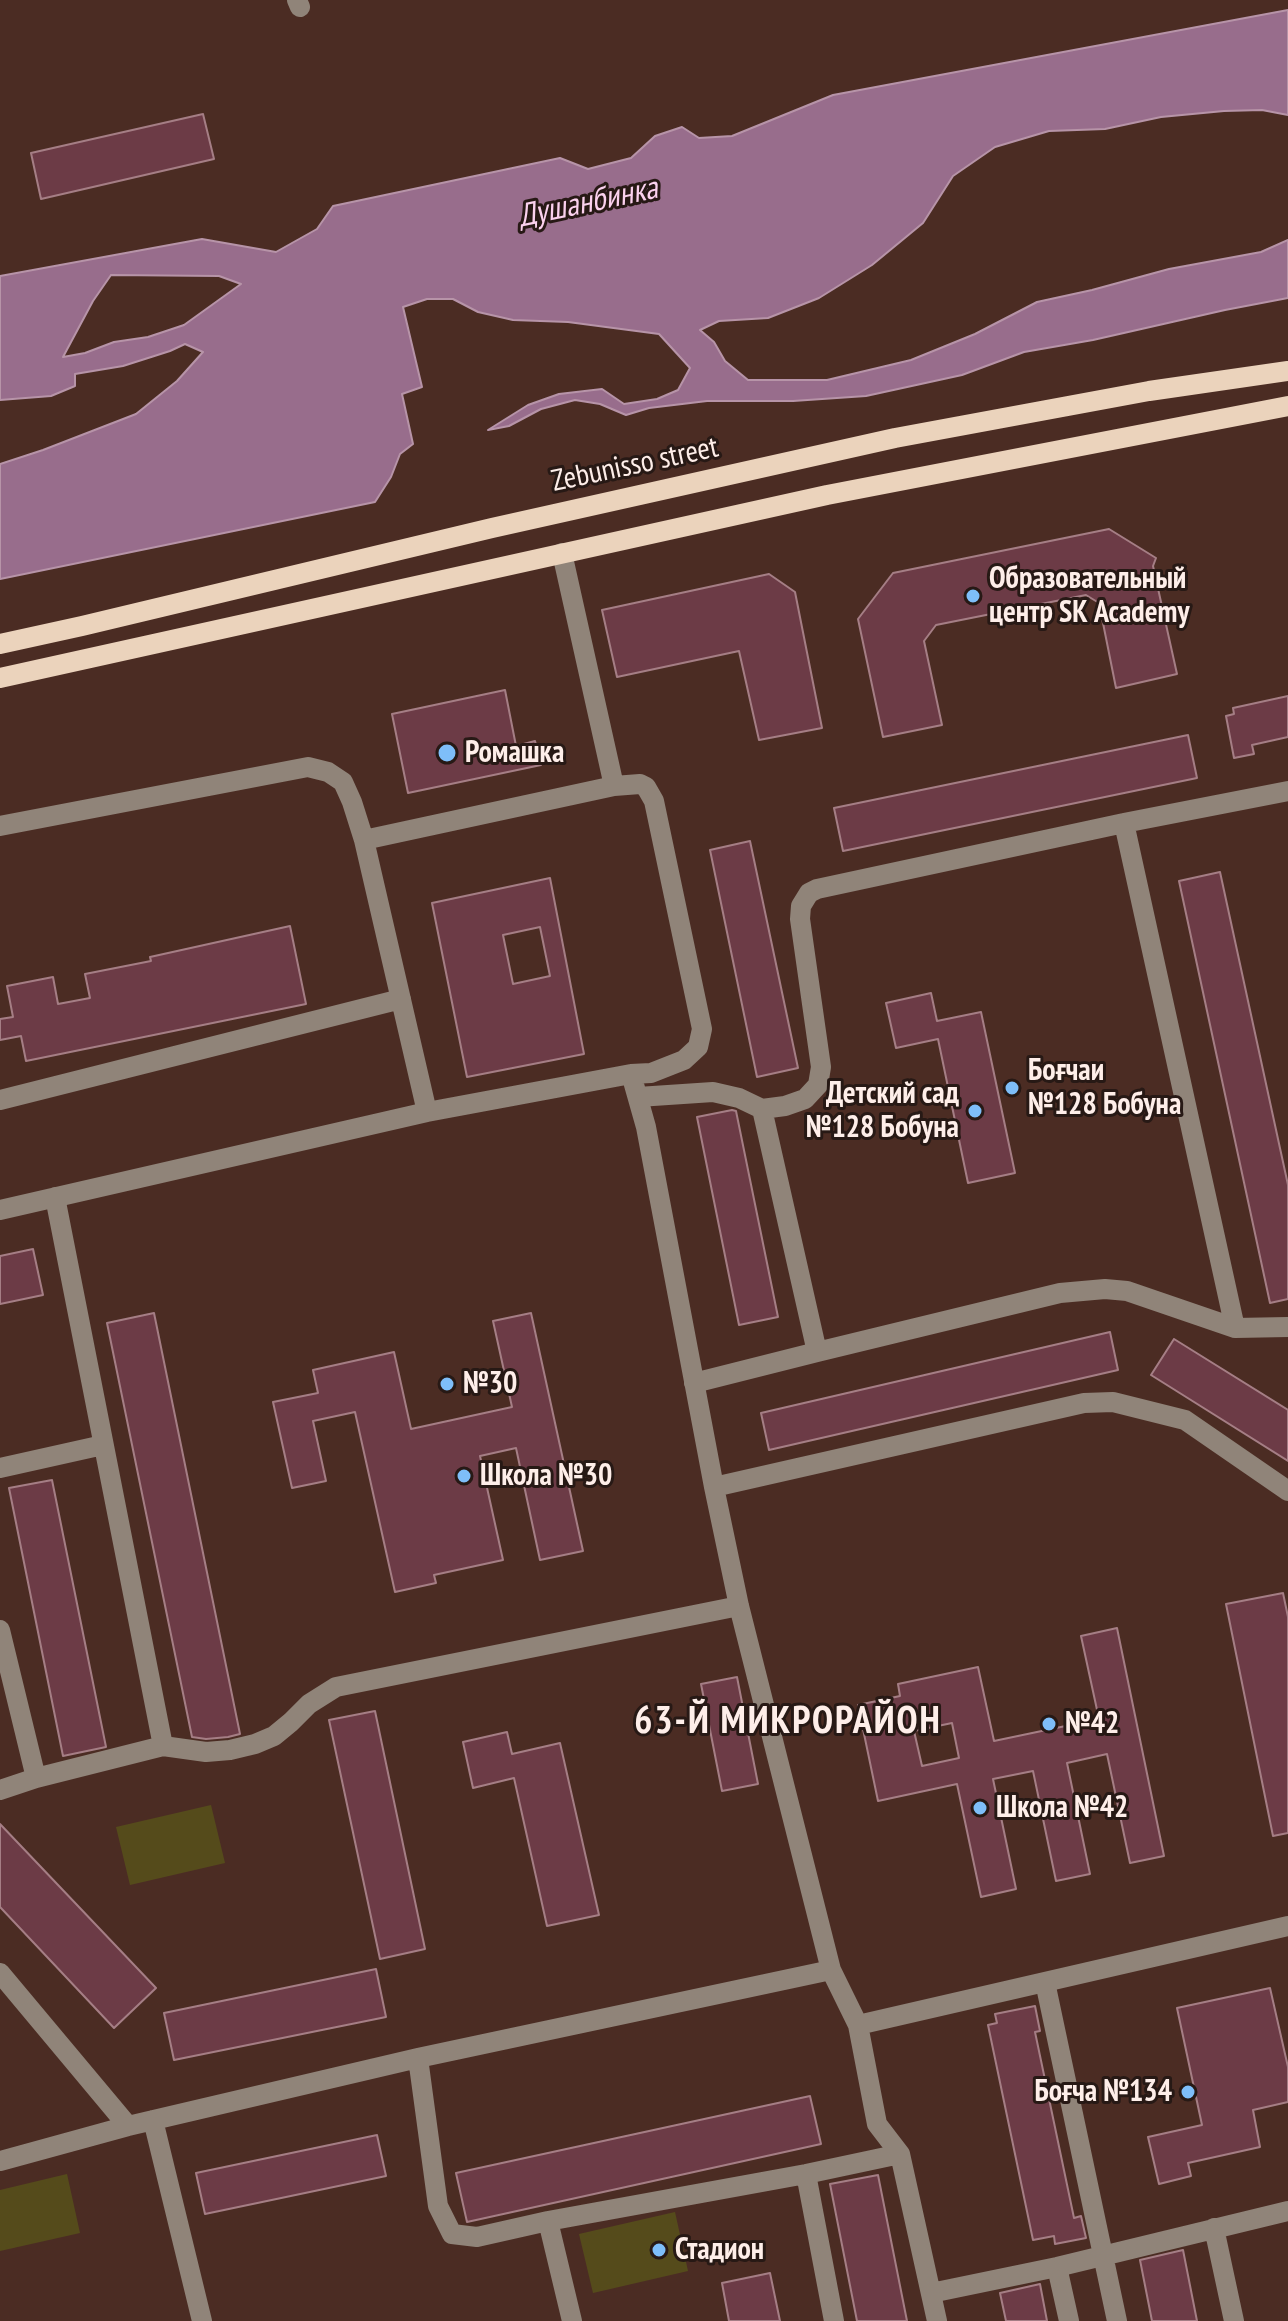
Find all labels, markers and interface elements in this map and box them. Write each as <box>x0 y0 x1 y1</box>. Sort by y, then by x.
water label: Душанбинка <box>515 170 661 236</box>
street label: Zebunisso street <box>549 430 721 500</box>
place label: Образовательный центр SK Academy <box>989 561 1189 632</box>
marker: Образовательный центр SK Academy <box>964 587 982 605</box>
place label: Ромашка <box>465 735 564 771</box>
marker: Ромашка <box>436 742 458 764</box>
place label: Боғчаи №128 Бобуна <box>1028 1053 1181 1124</box>
place label: Детский сад №128 Бобуна <box>806 1076 959 1146</box>
marker: Боғчаи №128 Бобуна <box>1003 1079 1021 1097</box>
marker: Детский сад №128 Бобуна <box>966 1102 984 1120</box>
place label: №30 <box>463 1366 517 1402</box>
marker: №30 <box>438 1375 456 1393</box>
place label: Школа №30 <box>480 1458 612 1494</box>
marker: Школа №30 <box>455 1467 473 1485</box>
district label: 63-Й МИКРОРАЙОН <box>634 1699 942 1745</box>
place label: №42 <box>1065 1706 1119 1742</box>
marker: №42 <box>1040 1715 1058 1733</box>
place label: Школа №42 <box>996 1790 1128 1826</box>
marker: Школа №42 <box>971 1799 989 1817</box>
place label: Боғча №134 <box>1034 2074 1172 2110</box>
marker: Боғча №134 <box>1179 2083 1197 2101</box>
place label: Стадион <box>675 2232 764 2268</box>
marker: Стадион <box>650 2241 668 2259</box>

